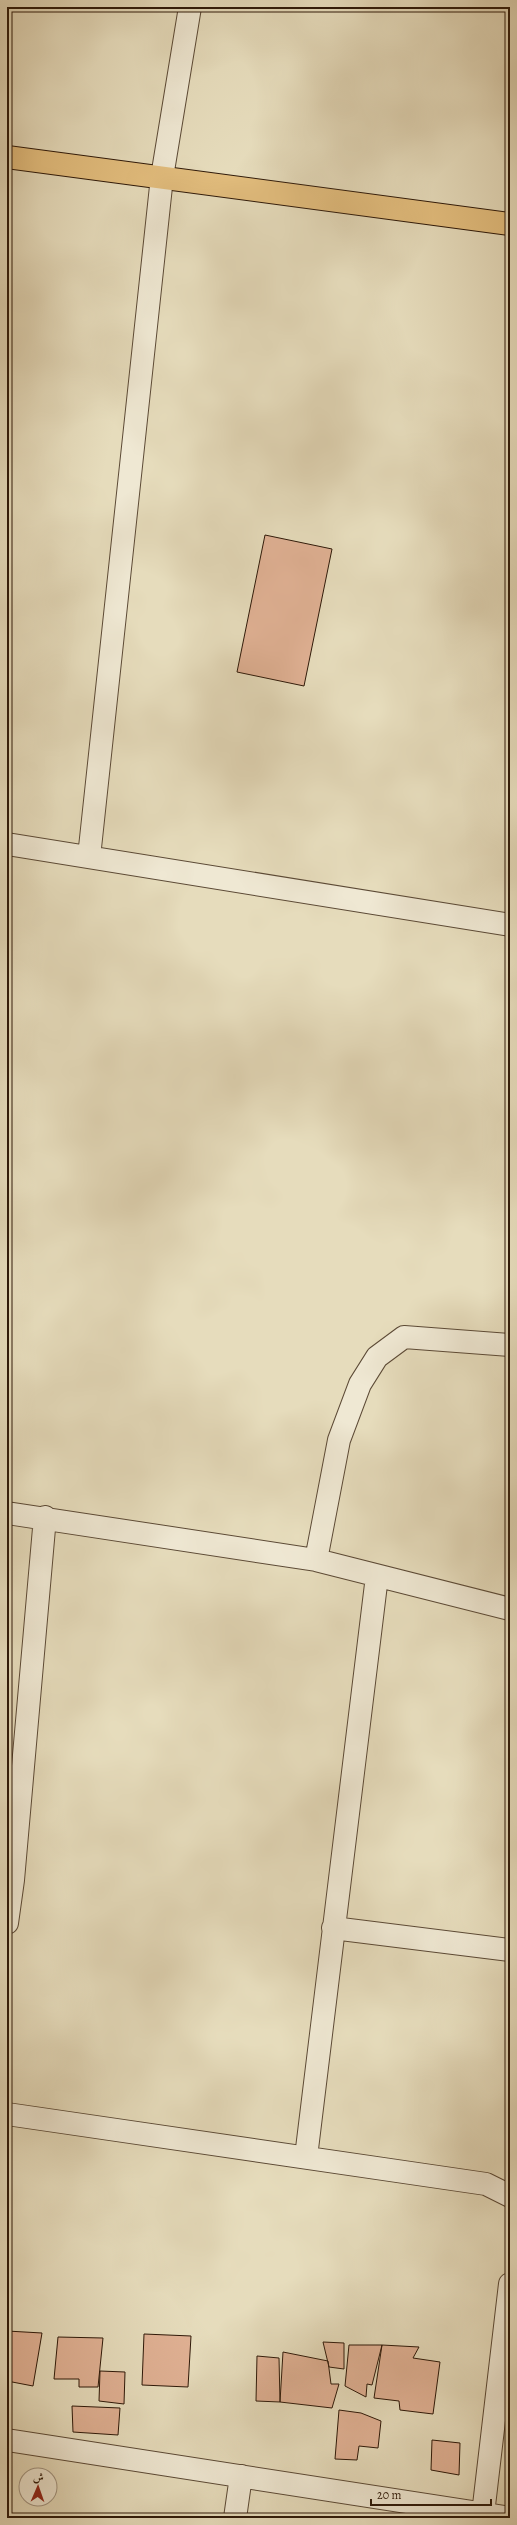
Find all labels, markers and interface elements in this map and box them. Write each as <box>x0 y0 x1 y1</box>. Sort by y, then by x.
north arrow <box>18 2467 58 2507</box>
text: ش <box>33 2470 44 2485</box>
scale bar <box>371 2481 491 2507</box>
text: 20 m <box>377 2487 401 2503</box>

